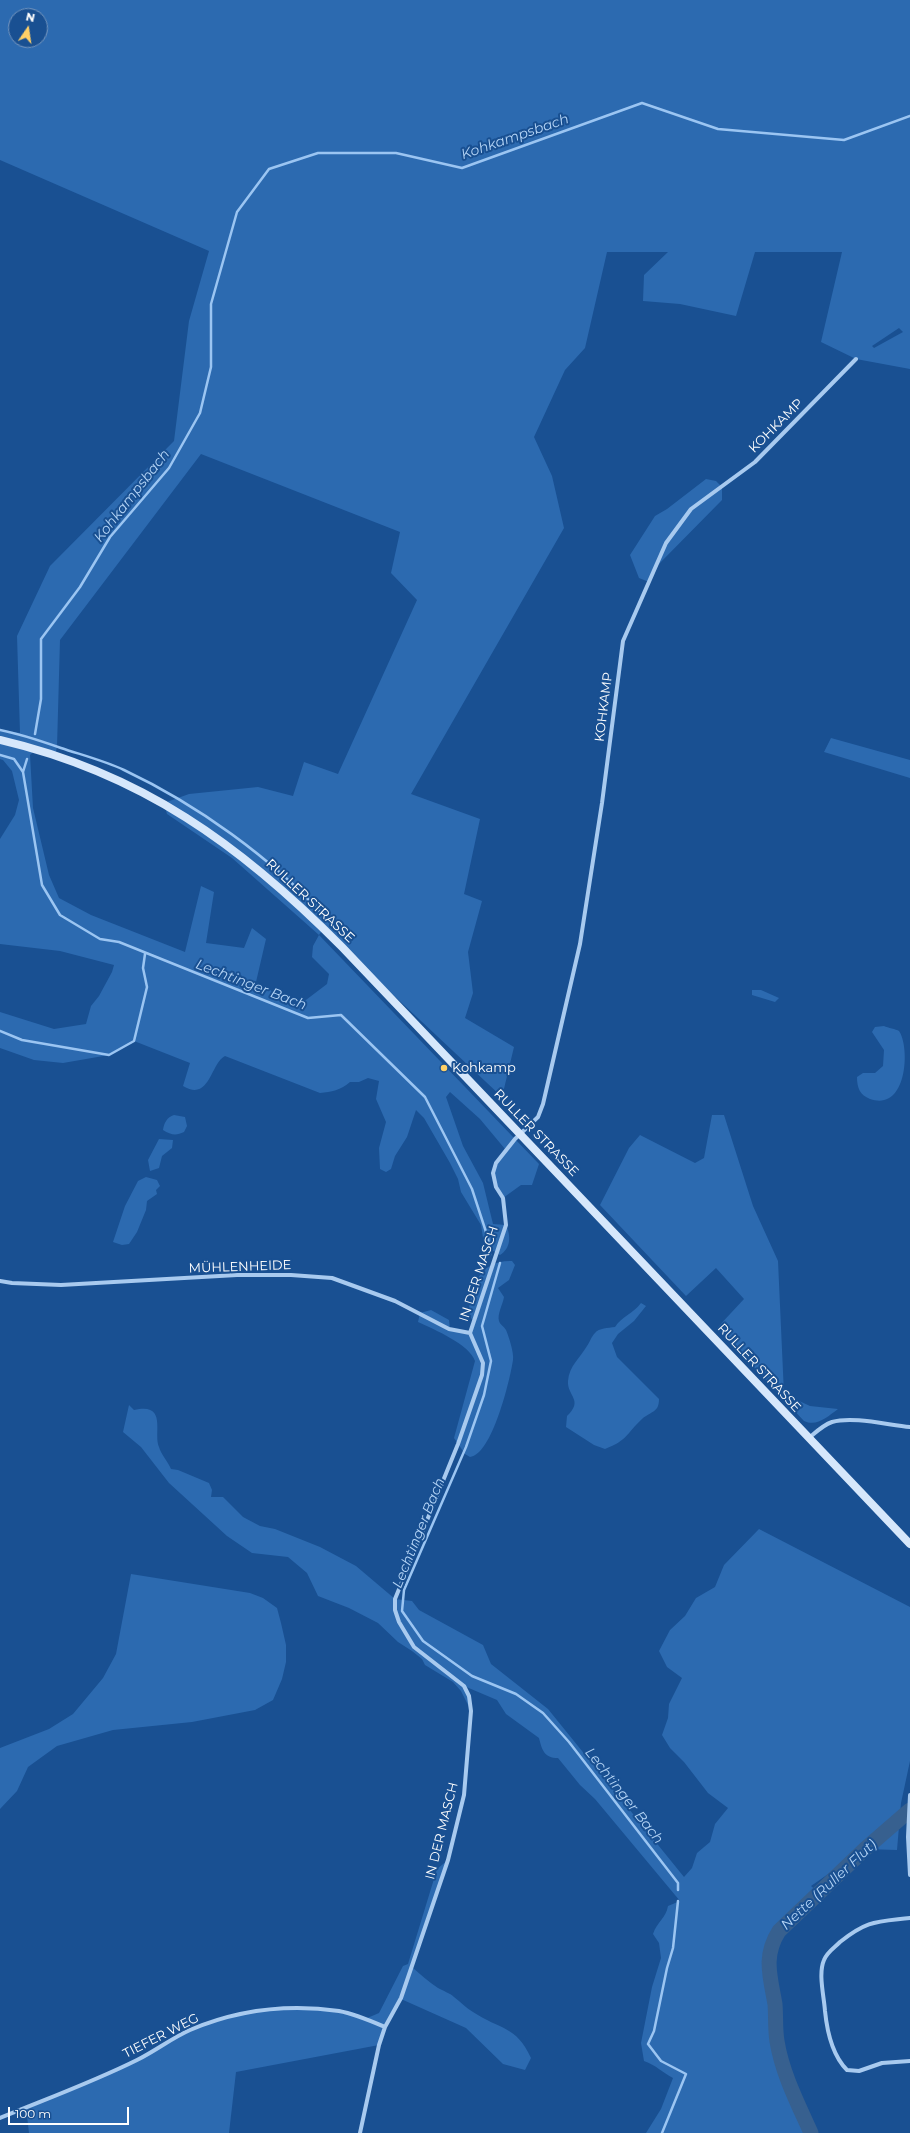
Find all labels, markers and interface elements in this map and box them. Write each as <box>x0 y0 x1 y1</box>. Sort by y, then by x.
north arrow <box>8 8 48 48</box>
text: N <box>25 9 36 25</box>
water label: Kohkampsbach <box>459 111 571 163</box>
street label: KOHKAMP <box>746 396 806 456</box>
water label: Kohkampsbach <box>91 446 173 546</box>
street label: KOHKAMP <box>592 671 616 743</box>
street label: RULLER STRASSE <box>263 856 357 946</box>
water label: Lechtinger Bach <box>193 956 309 1014</box>
place label: Kohkamp <box>452 1060 516 1076</box>
marker: Kohkamp <box>439 1063 449 1073</box>
street label: RULLER STRASSE <box>490 1086 582 1180</box>
street label: IN DER MASCH <box>456 1224 502 1324</box>
street label: MÜHLENHEIDE <box>188 1257 292 1277</box>
street label: RULLER STRASSE <box>714 1321 804 1415</box>
water label: Lechtinger Bach <box>389 1475 449 1591</box>
water label: Lechtinger Bach <box>581 1745 667 1847</box>
street label: IN DER MASCH <box>422 1781 462 1881</box>
water label: Nette (Ruller Flut) <box>778 1836 880 1934</box>
street label: TIEFER WEG <box>121 2010 201 2062</box>
scale bar <box>10 2099 131 2125</box>
text: 100 m <box>15 2106 51 2121</box>

